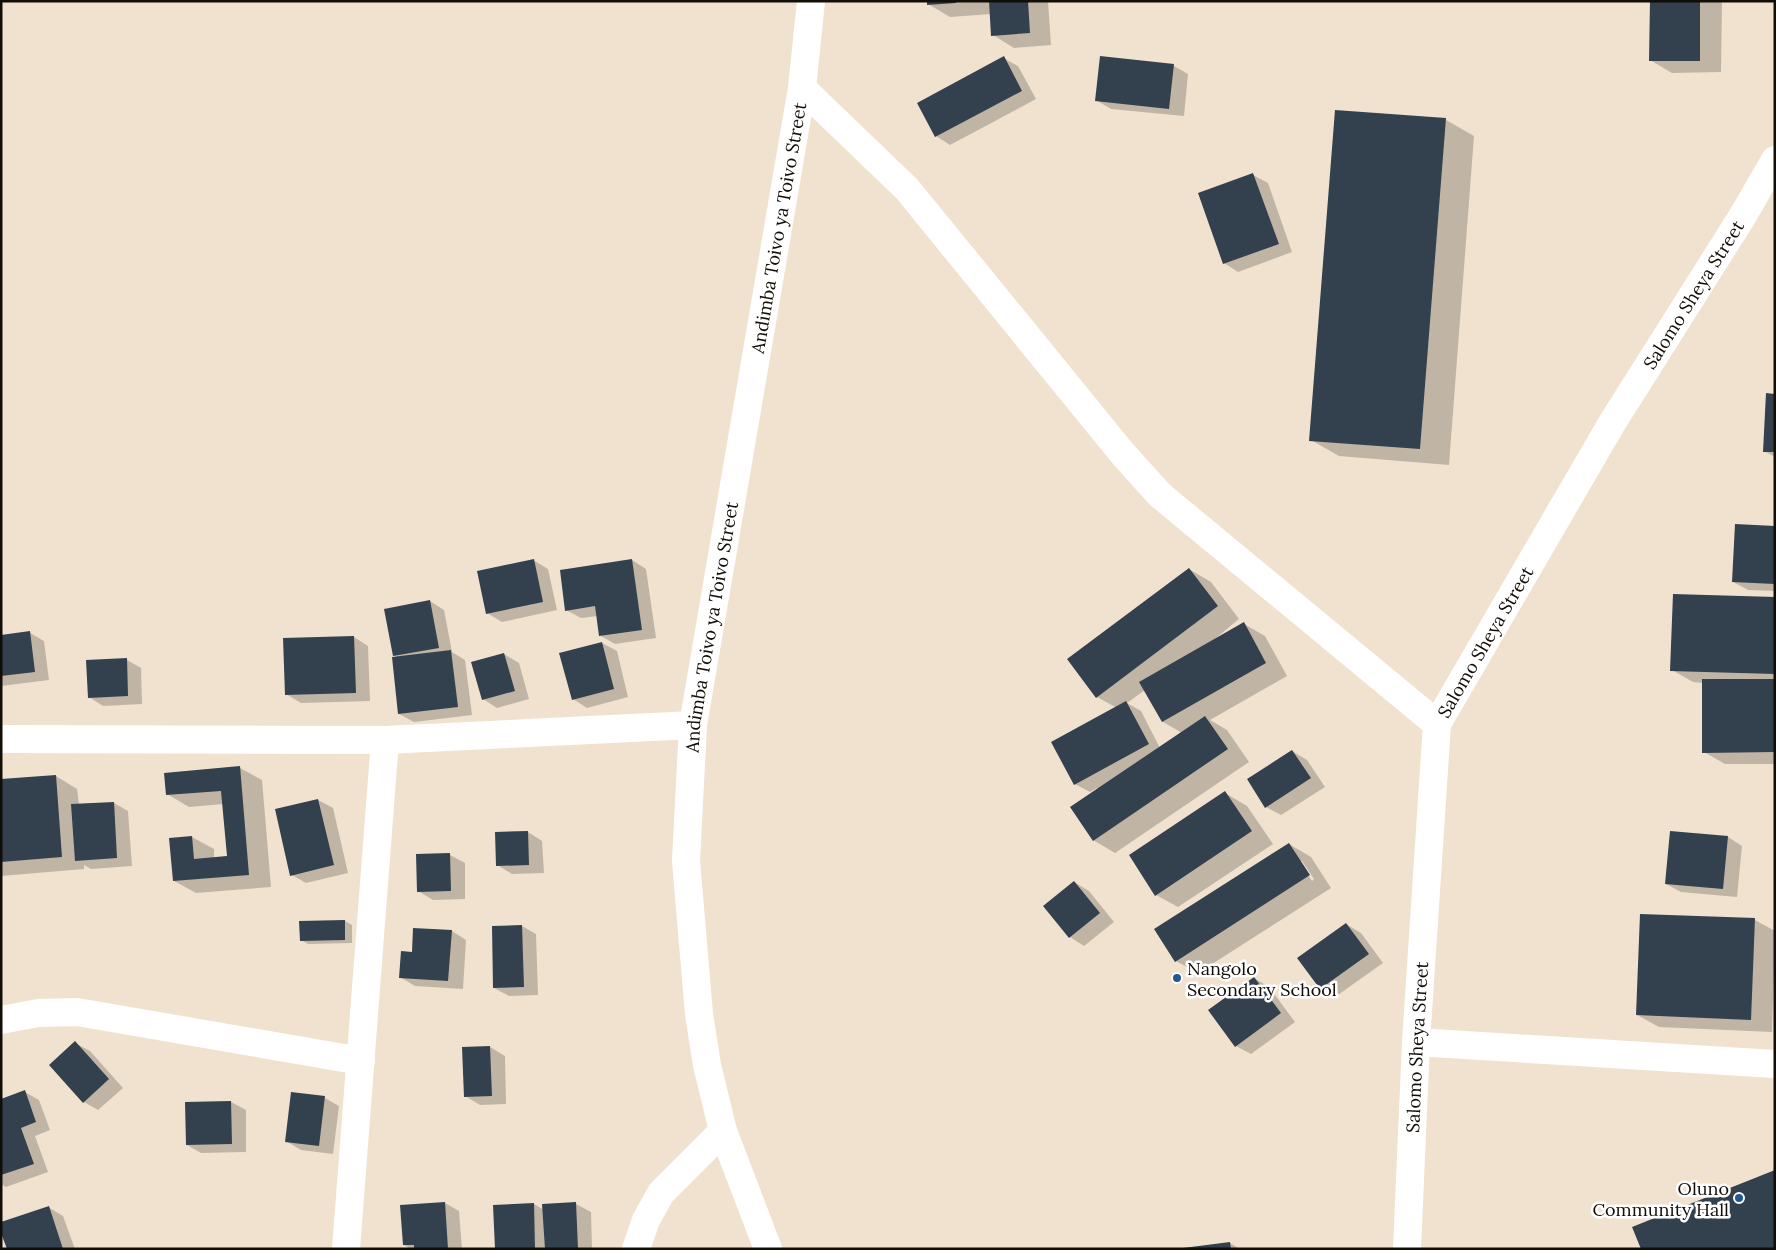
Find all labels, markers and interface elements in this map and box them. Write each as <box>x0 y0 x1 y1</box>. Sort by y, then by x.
street label: Andimba Toivo ya Toivo Street <box>745 101 811 356</box>
street label: Salomo Sheya Street <box>1638 216 1749 373</box>
street label: Andimba Toivo ya Toivo Street <box>680 500 743 754</box>
street label: Salomo Sheya Street <box>1432 562 1538 722</box>
place label: Nangolo Secondary School <box>1187 957 1337 1001</box>
street label: Salomo Sheya Street <box>1401 961 1433 1133</box>
marker: Nangolo Secondary School <box>1171 972 1183 984</box>
place label: Oluno Community Hall <box>1592 1177 1729 1221</box>
marker: Oluno Community Hall <box>1733 1192 1745 1204</box>

